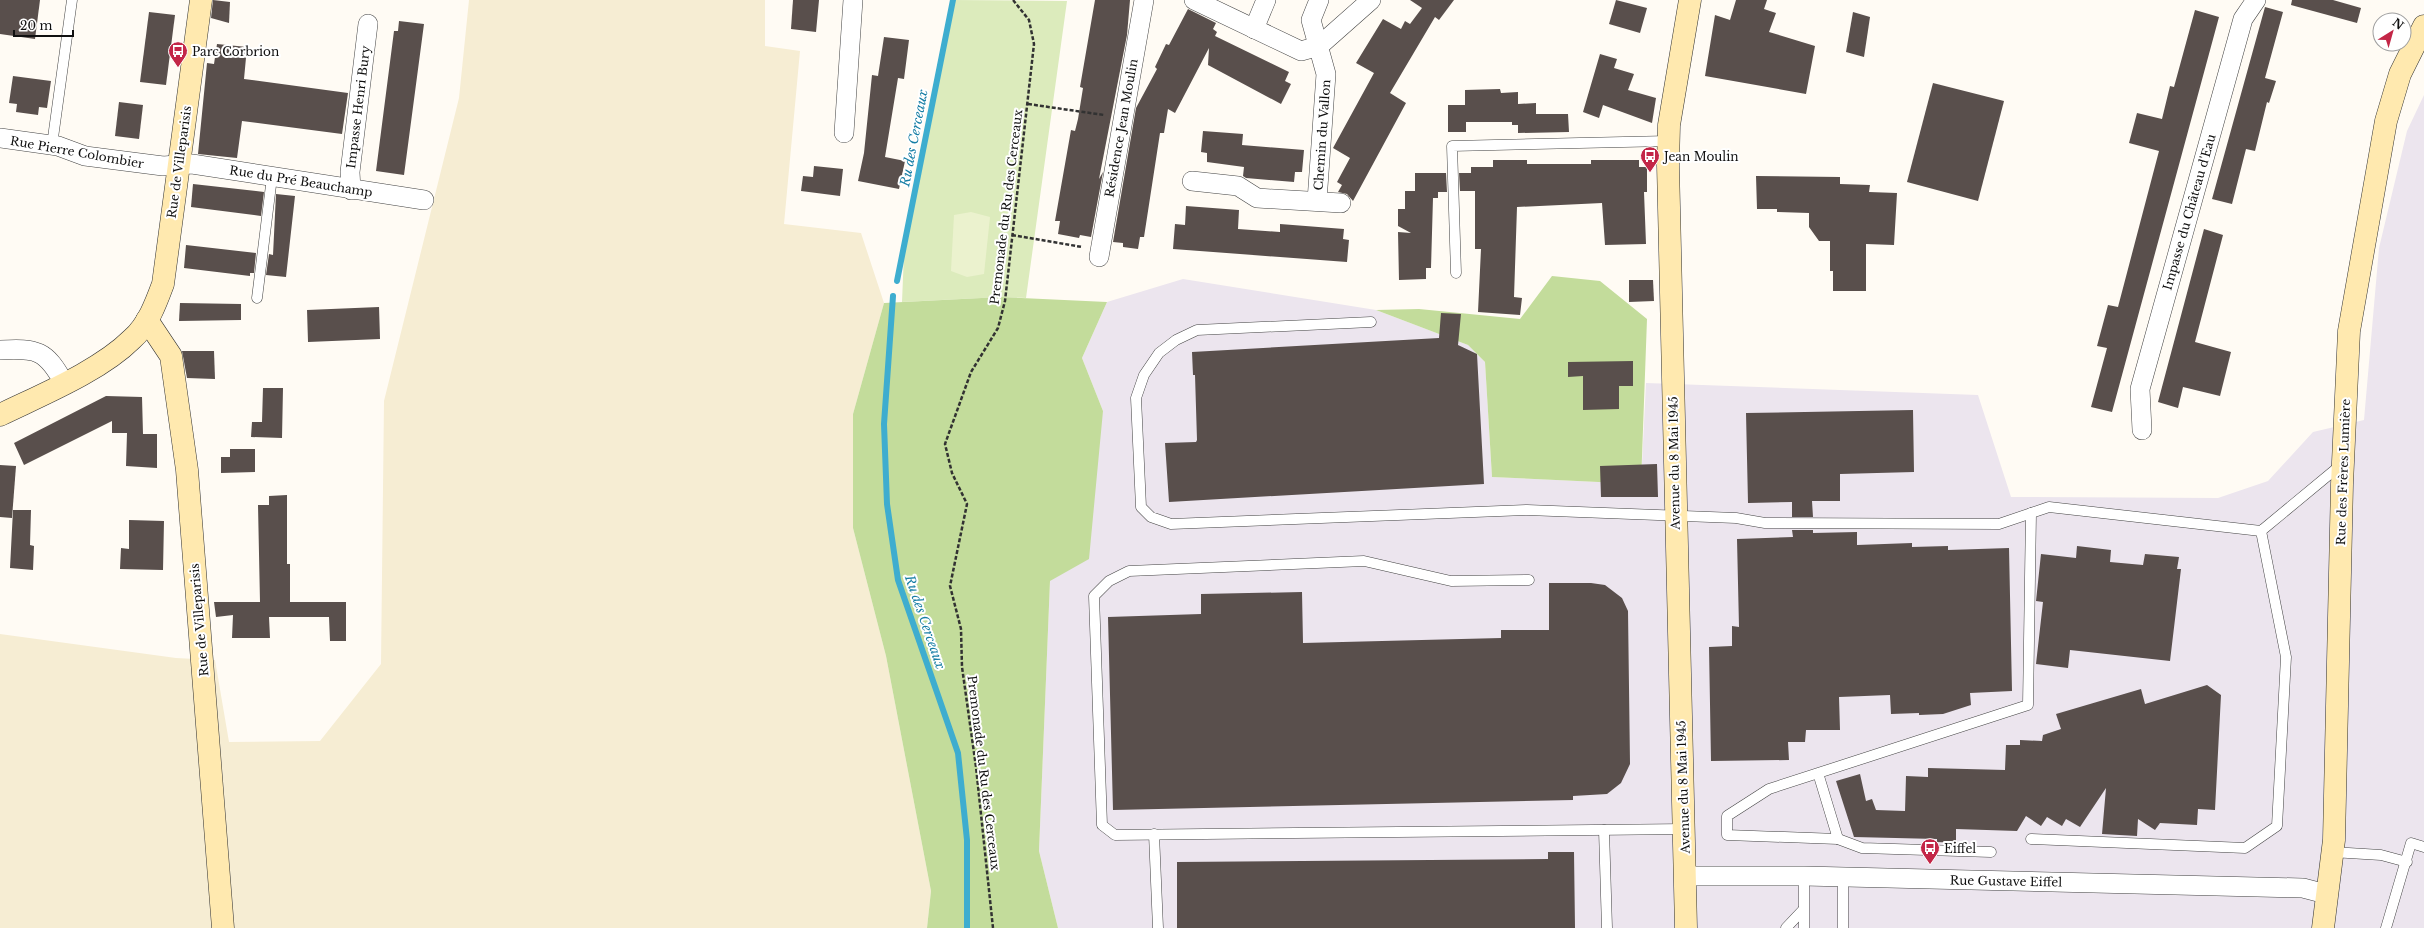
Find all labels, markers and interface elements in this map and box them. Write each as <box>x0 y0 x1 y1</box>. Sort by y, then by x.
scale bar <box>14 12 73 38</box>
north arrow <box>2372 12 2412 52</box>
text: N <box>2390 15 2407 33</box>
text: 20 m <box>20 18 52 33</box>
bus stop icon: Parc Corbrion <box>167 40 189 68</box>
place label: Parc Corbrion <box>192 44 279 59</box>
street label: Impasse Henri Bury <box>343 44 373 169</box>
street label: Résidence Jean Moulin <box>1101 58 1141 198</box>
street label: Chemin du Vallon <box>1311 79 1333 191</box>
water label: Ru des Cerceaux <box>896 88 932 189</box>
street label: Rue de Villeparisis <box>164 105 194 219</box>
street label: Premonade du Ru des Cerceaux <box>987 108 1026 305</box>
street label: Impasse du Château d'Eau <box>2160 132 2218 292</box>
street label: Rue Pierre Colombier <box>9 133 145 171</box>
bus stop icon: Jean Moulin <box>1639 145 1661 173</box>
place label: Jean Moulin <box>1662 149 1739 164</box>
street label: Rue du Pré Beauchamp <box>228 162 374 200</box>
street label: Avenue du 8 Mai 1945 <box>1665 396 1683 531</box>
street label: Rue des Frères Lumière <box>2333 398 2353 545</box>
street label: Rue de Villeparisis <box>187 563 211 677</box>
water label: Ru des Cerceaux <box>901 572 949 672</box>
street label: Premonade du Ru des Cerceaux <box>965 675 1004 872</box>
street label: Avenue du 8 Mai 1945 <box>1673 720 1693 855</box>
bus stop icon: Eiffel <box>1919 837 1941 865</box>
place label: Eiffel <box>1944 841 1976 856</box>
street label: Rue Gustave Eiffel <box>1950 873 2062 889</box>

